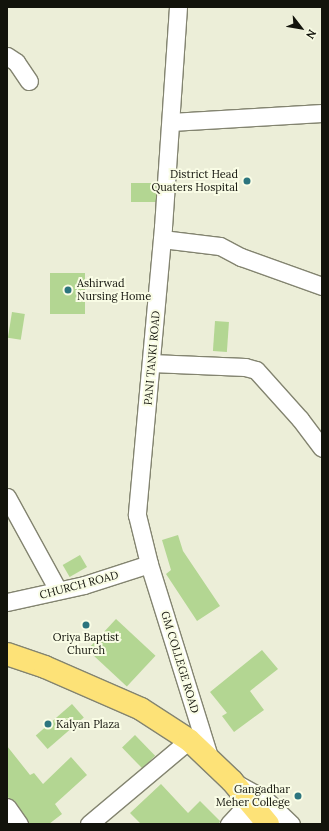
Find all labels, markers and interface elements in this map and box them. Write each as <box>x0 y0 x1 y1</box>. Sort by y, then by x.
north arrow <box>281 8 321 48</box>
text: N <box>303 27 319 41</box>
place label: District Head Quaters Hospital <box>151 168 238 194</box>
marker: District Head Quaters Hospital <box>241 175 253 187</box>
place label: Ashirwad Nursing Home <box>77 277 151 303</box>
marker: Ashirwad Nursing Home <box>62 284 74 296</box>
street label: PANI TANKI ROAD <box>141 310 163 406</box>
street label: CHURCH ROAD <box>38 568 120 602</box>
street label: GM COLLEGE ROAD <box>158 609 202 715</box>
marker: Oriya Baptist Church <box>81 620 91 630</box>
place label: Oriya Baptist Church <box>53 631 119 657</box>
place label: Kalyan Plaza <box>56 717 120 731</box>
marker: Kalyan Plaza <box>43 719 53 729</box>
place label: Gangadhar Meher College <box>216 783 290 809</box>
marker: Gangadhar Meher College <box>293 791 303 801</box>

